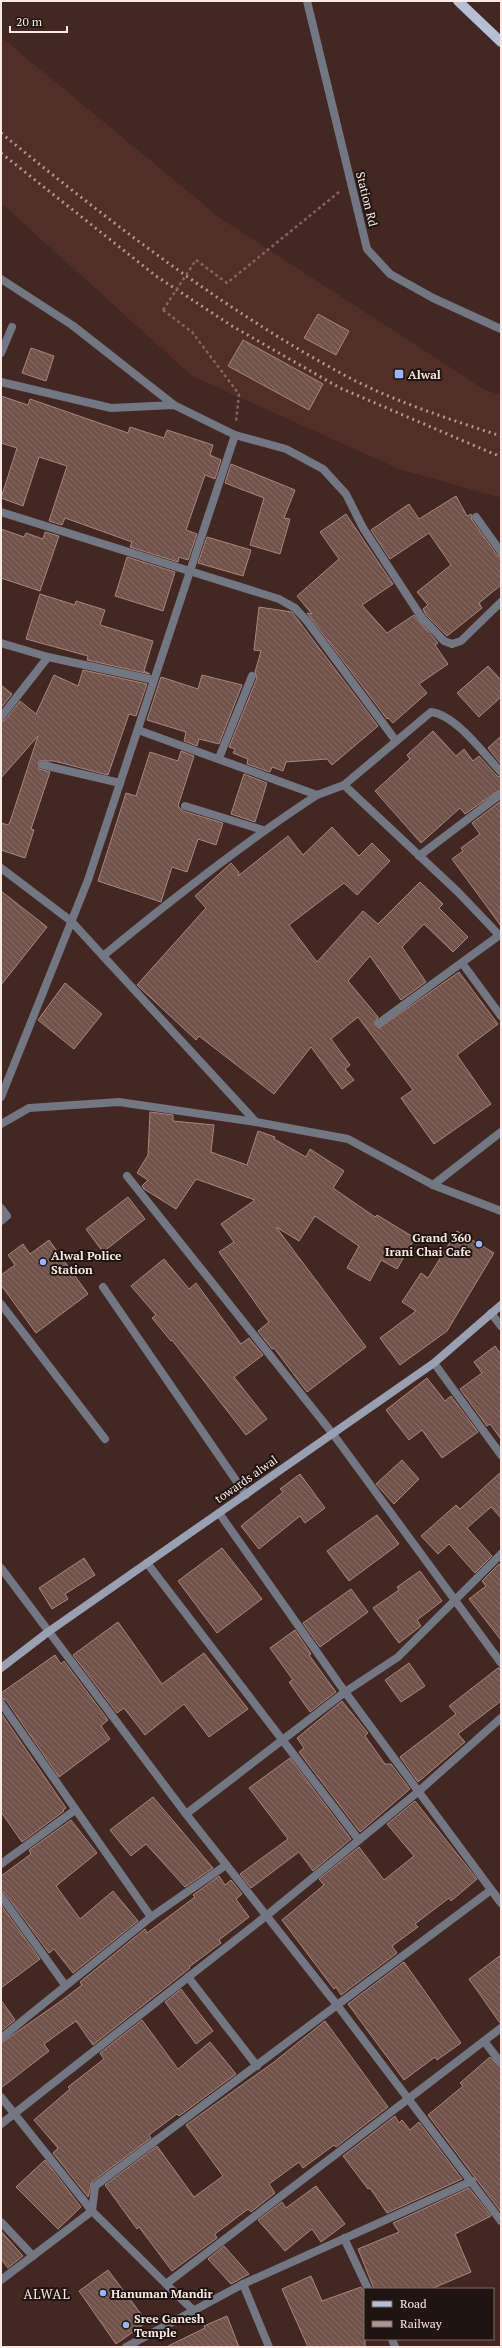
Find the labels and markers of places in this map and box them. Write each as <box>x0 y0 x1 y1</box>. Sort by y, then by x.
place label: Alwal <box>408 367 441 382</box>
marker: Alwal <box>393 368 405 380</box>
place label: Grand 360 Irani Chai Cafe <box>385 1230 472 1259</box>
marker: Grand 360 Irani Chai Cafe <box>474 1239 484 1249</box>
place label: Alwal Police Station <box>51 1248 122 1277</box>
marker: Alwal Police Station <box>38 1257 48 1267</box>
place label: Hanuman Mandir <box>111 2286 214 2301</box>
marker: Hanuman Mandir <box>98 2288 108 2298</box>
place label: Sree Ganesh Temple <box>134 2311 205 2340</box>
marker: Sree Ganesh Temple <box>121 2320 131 2330</box>

